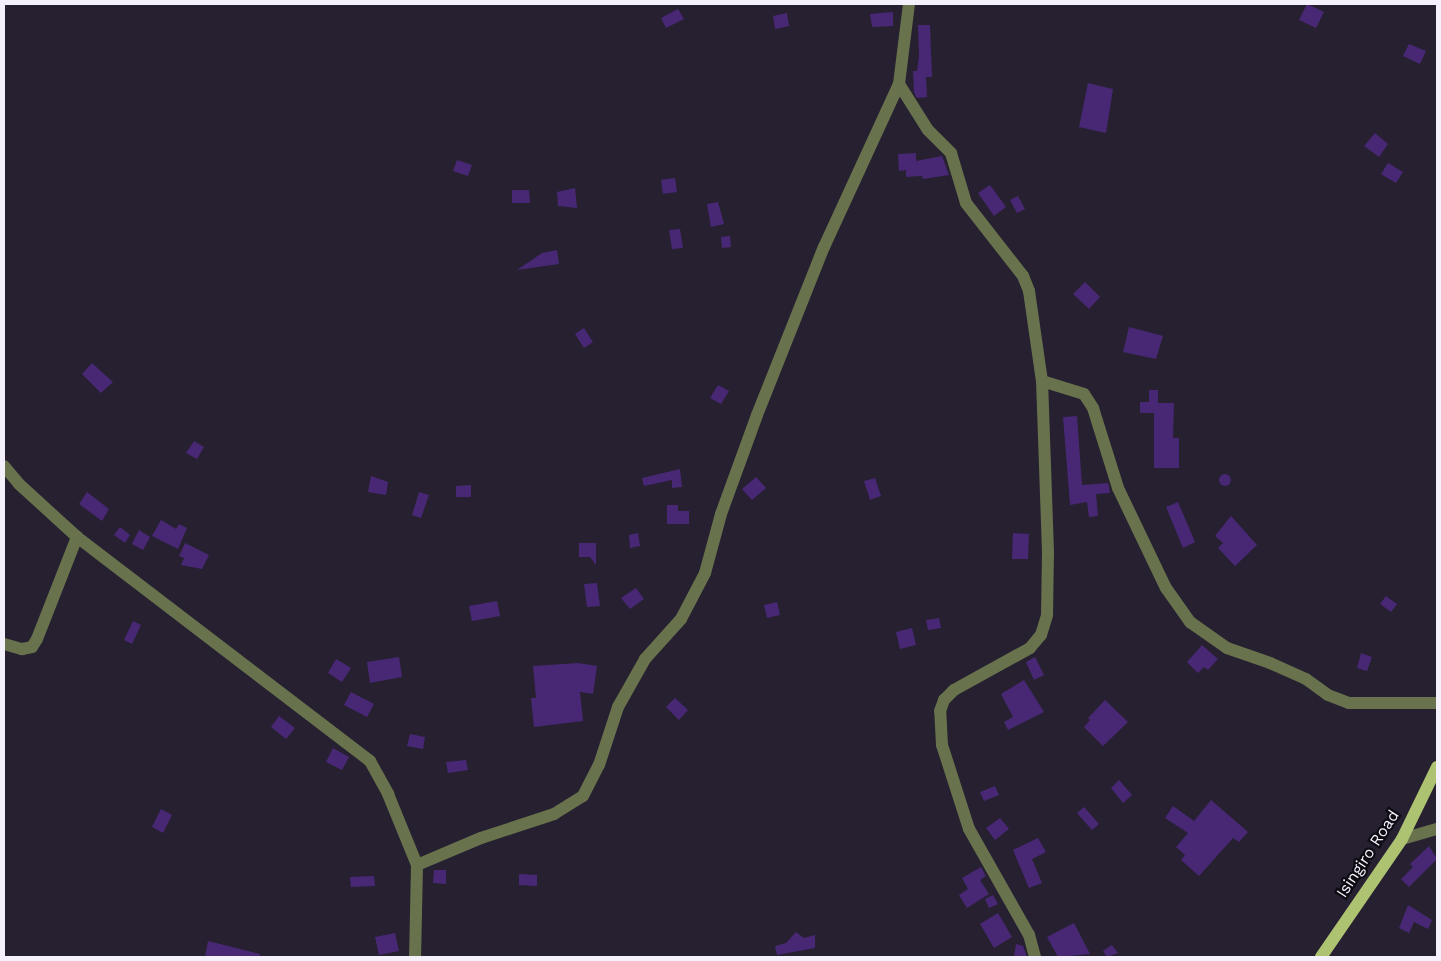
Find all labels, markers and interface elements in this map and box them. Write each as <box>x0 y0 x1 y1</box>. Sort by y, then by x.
street label: Isingiro Road <box>1333 807 1403 901</box>

